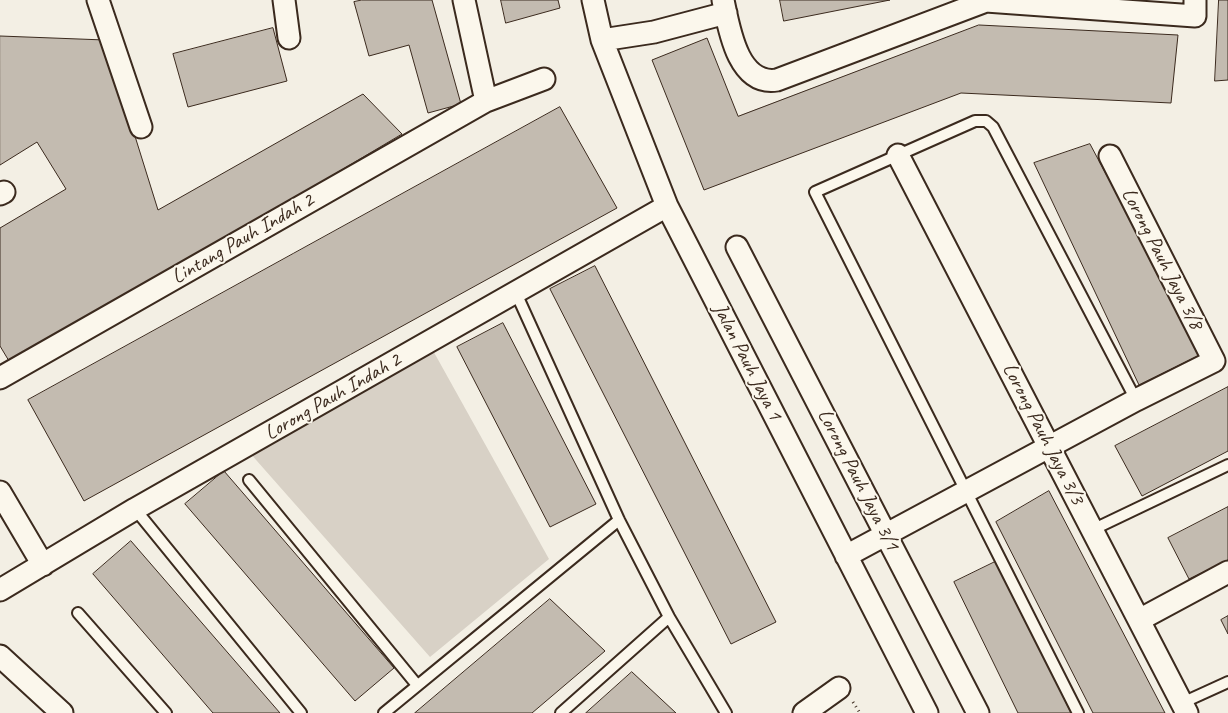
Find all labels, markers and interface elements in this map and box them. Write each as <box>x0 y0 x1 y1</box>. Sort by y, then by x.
street label: Lorong Pauh Jaya 3/8 <box>1115 184 1209 334</box>
street label: Lintang Pauh Indah 2 <box>168 188 318 290</box>
street label: Jalan Pauh Jaya 1 <box>707 299 787 425</box>
street label: Lorong Pauh Indah 2 <box>260 348 406 446</box>
street label: Lorong Pauh Jaya 3/3 <box>996 359 1090 509</box>
street label: Lorong Pauh Jaya 3/1 <box>811 405 905 555</box>

